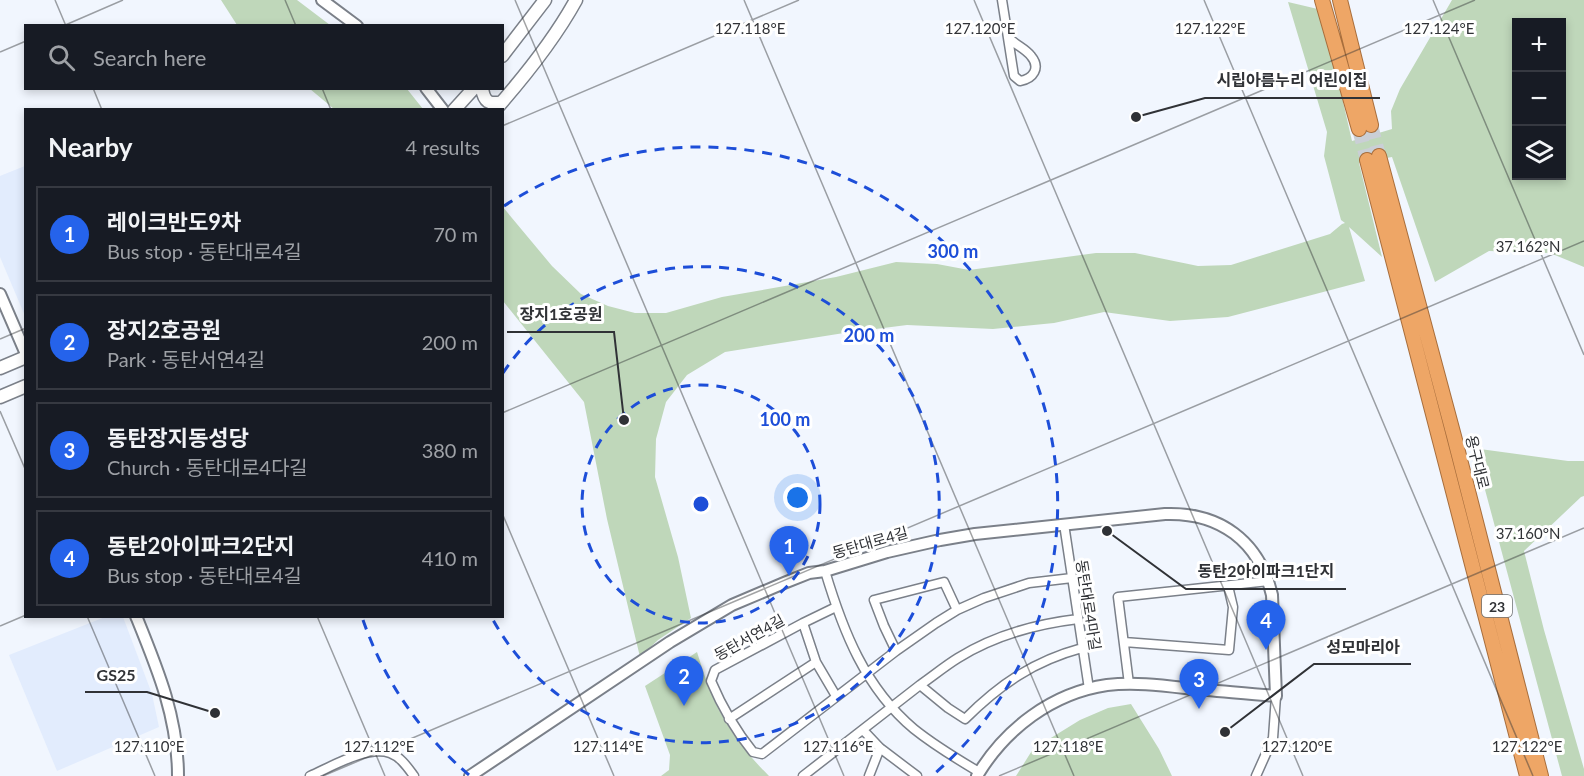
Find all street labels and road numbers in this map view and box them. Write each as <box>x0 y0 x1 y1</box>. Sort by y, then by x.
street label: 용구대로 <box>1463 433 1493 491</box>
street label: 동탄대로4길 <box>830 523 910 561</box>
street label: 동탄대로4마길 <box>1073 558 1105 652</box>
road number: 23 <box>1482 595 1512 617</box>
street label: 동탄서연4길 <box>711 610 787 664</box>

